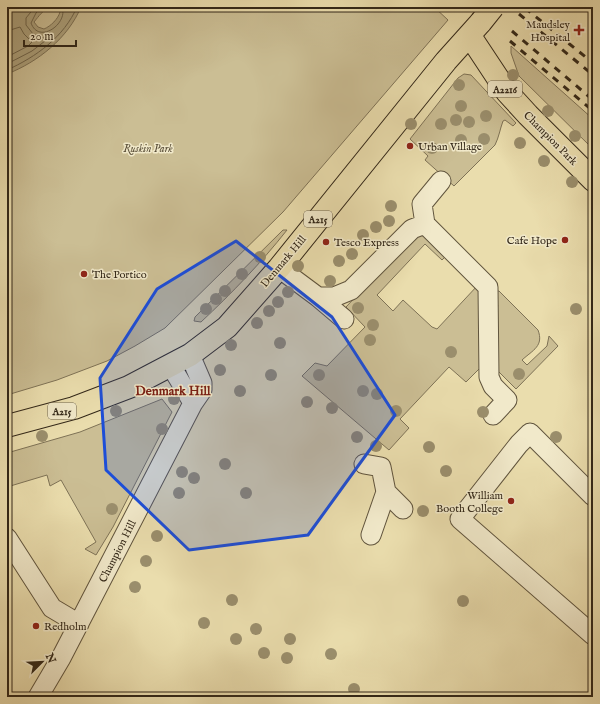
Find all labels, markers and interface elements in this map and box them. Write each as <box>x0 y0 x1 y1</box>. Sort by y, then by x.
place label: Maudsley Hospital <box>526 18 571 45</box>
scale bar <box>24 22 76 48</box>
marker: Maudsley Hospital <box>573 24 585 36</box>
text: 20 m <box>30 29 53 44</box>
road number: A2216 <box>488 81 522 97</box>
street label: Champion Park <box>520 109 580 169</box>
place label: Urban Village <box>418 140 482 154</box>
marker: Urban Village <box>405 141 415 151</box>
park label: Ruskin Park <box>123 142 173 156</box>
road number: A215 <box>304 211 332 227</box>
street label: Denmark Hill <box>258 233 310 291</box>
place label: Cafe Hope <box>507 234 557 248</box>
marker: Cafe Hope <box>560 235 570 245</box>
place label: Tesco Express <box>334 236 399 250</box>
marker: Tesco Express <box>321 237 331 247</box>
place label: The Portico <box>92 268 147 282</box>
marker: The Portico <box>79 269 89 279</box>
district label: Denmark Hill <box>135 383 211 400</box>
road number: A215 <box>48 403 76 419</box>
place label: William Booth College <box>436 489 504 516</box>
marker: William Booth College <box>506 496 516 506</box>
street label: Champion Hill <box>96 518 140 585</box>
place label: Redholm <box>44 620 87 634</box>
marker: Redholm <box>31 621 41 631</box>
north arrow <box>22 642 62 682</box>
text: N <box>41 650 59 666</box>

